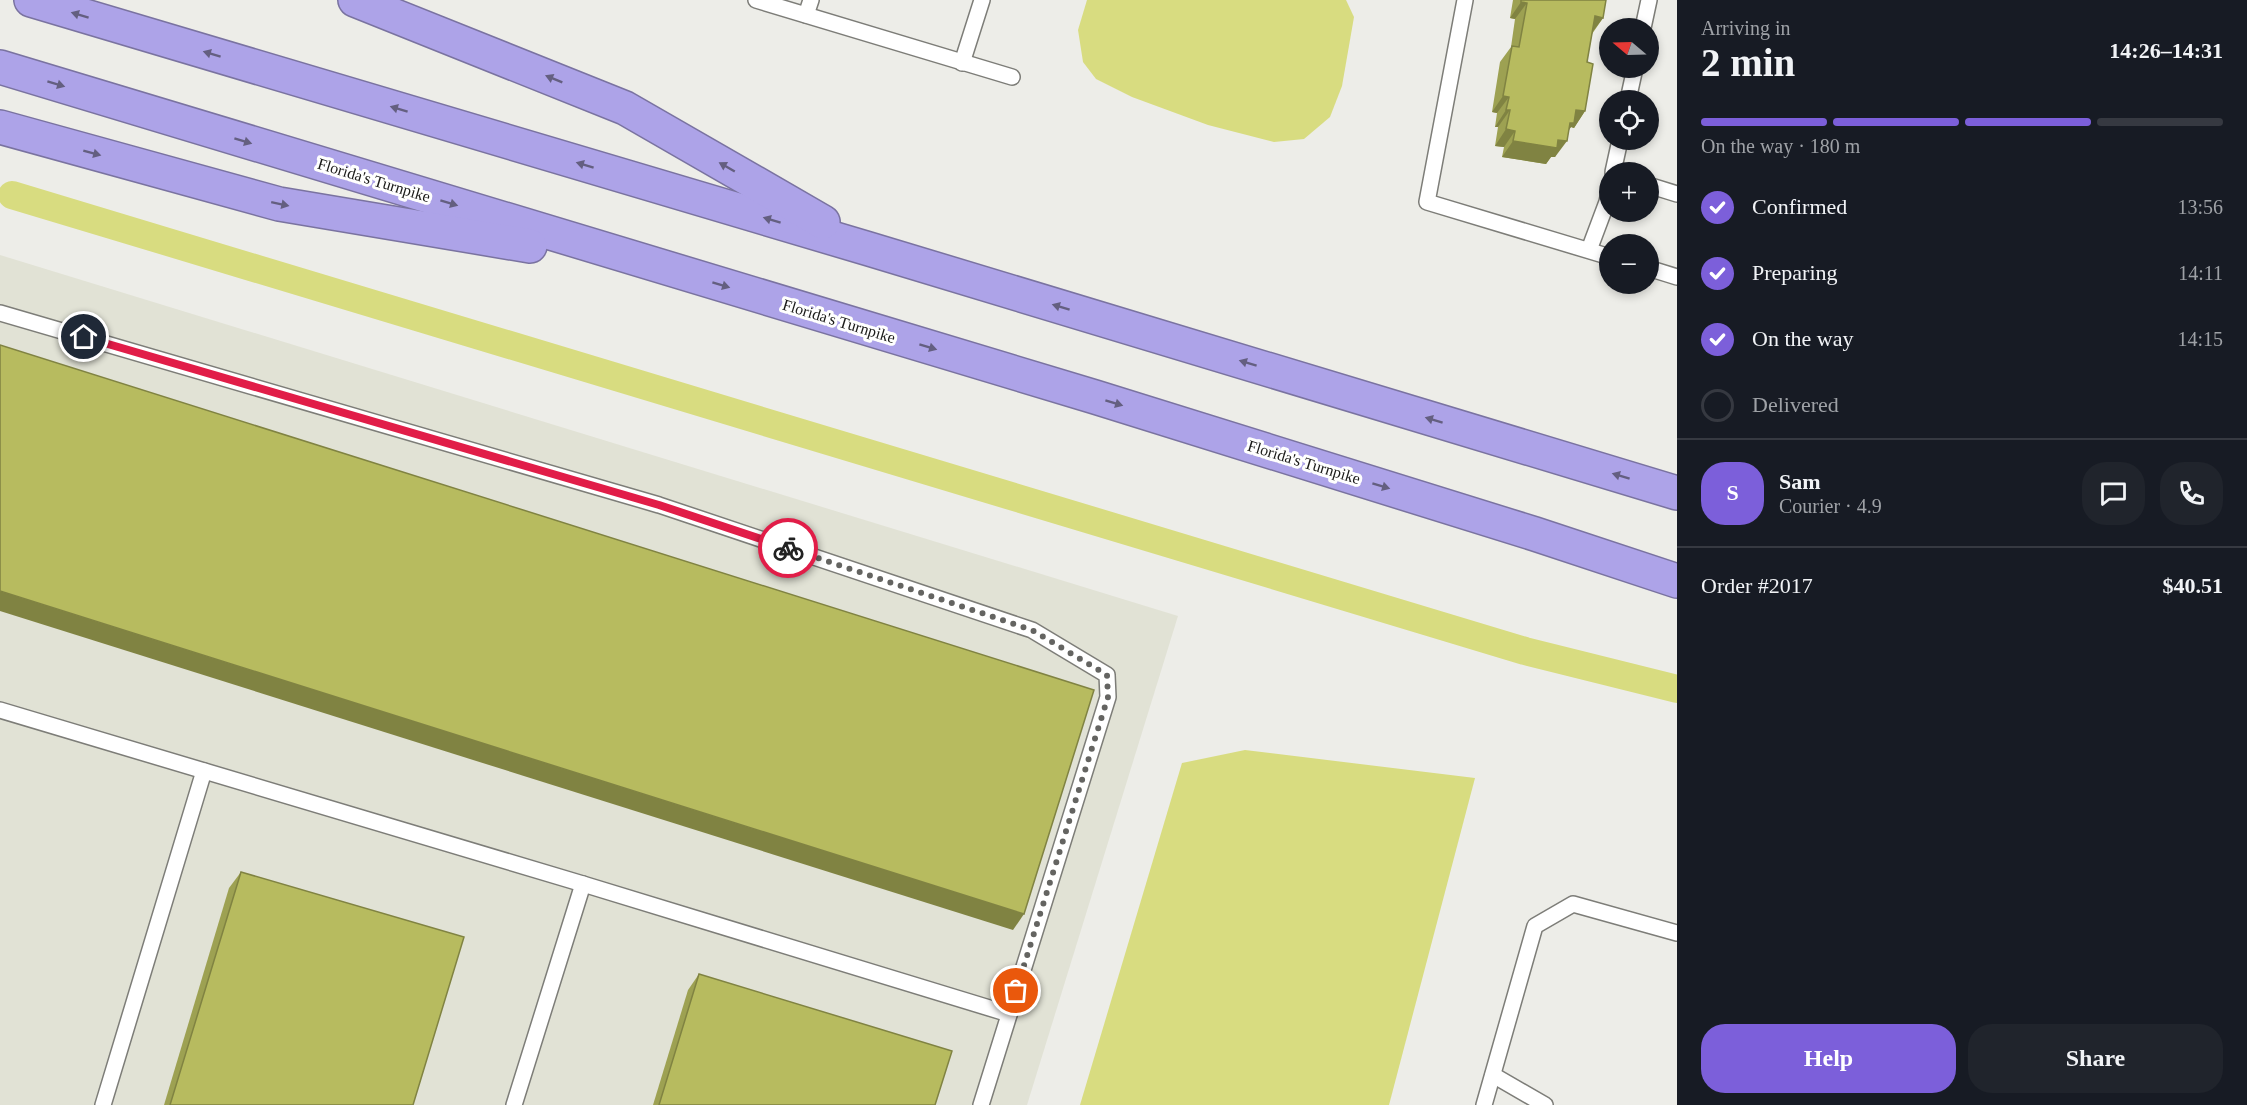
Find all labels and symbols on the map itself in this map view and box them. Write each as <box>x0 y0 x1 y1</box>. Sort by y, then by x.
one-way arrow <box>71 10 89 19</box>
north arrow <box>1599 18 1659 78</box>
one-way arrow <box>202 49 220 58</box>
one-way arrow <box>544 74 562 84</box>
one-way arrow <box>47 80 65 89</box>
one-way arrow <box>389 104 407 113</box>
one-way arrow <box>234 136 252 146</box>
one-way arrow <box>83 149 101 158</box>
street label: Florida's Turnpike <box>315 155 432 206</box>
one-way arrow <box>576 160 594 169</box>
one-way arrow <box>718 162 735 172</box>
one-way arrow <box>440 199 458 208</box>
one-way arrow <box>271 200 290 209</box>
one-way arrow <box>763 215 781 224</box>
one-way arrow <box>712 281 730 290</box>
street label: Florida's Turnpike <box>780 296 897 347</box>
one-way arrow <box>1052 302 1070 311</box>
pin <box>58 311 109 362</box>
one-way arrow <box>919 343 937 352</box>
one-way arrow <box>1239 358 1257 367</box>
one-way arrow <box>1105 399 1123 408</box>
one-way arrow <box>1425 415 1443 424</box>
street label: Florida's Turnpike <box>1245 437 1362 488</box>
one-way arrow <box>1612 471 1630 480</box>
one-way arrow <box>1372 482 1390 491</box>
courier <box>758 518 818 578</box>
pin <box>990 965 1041 1016</box>

